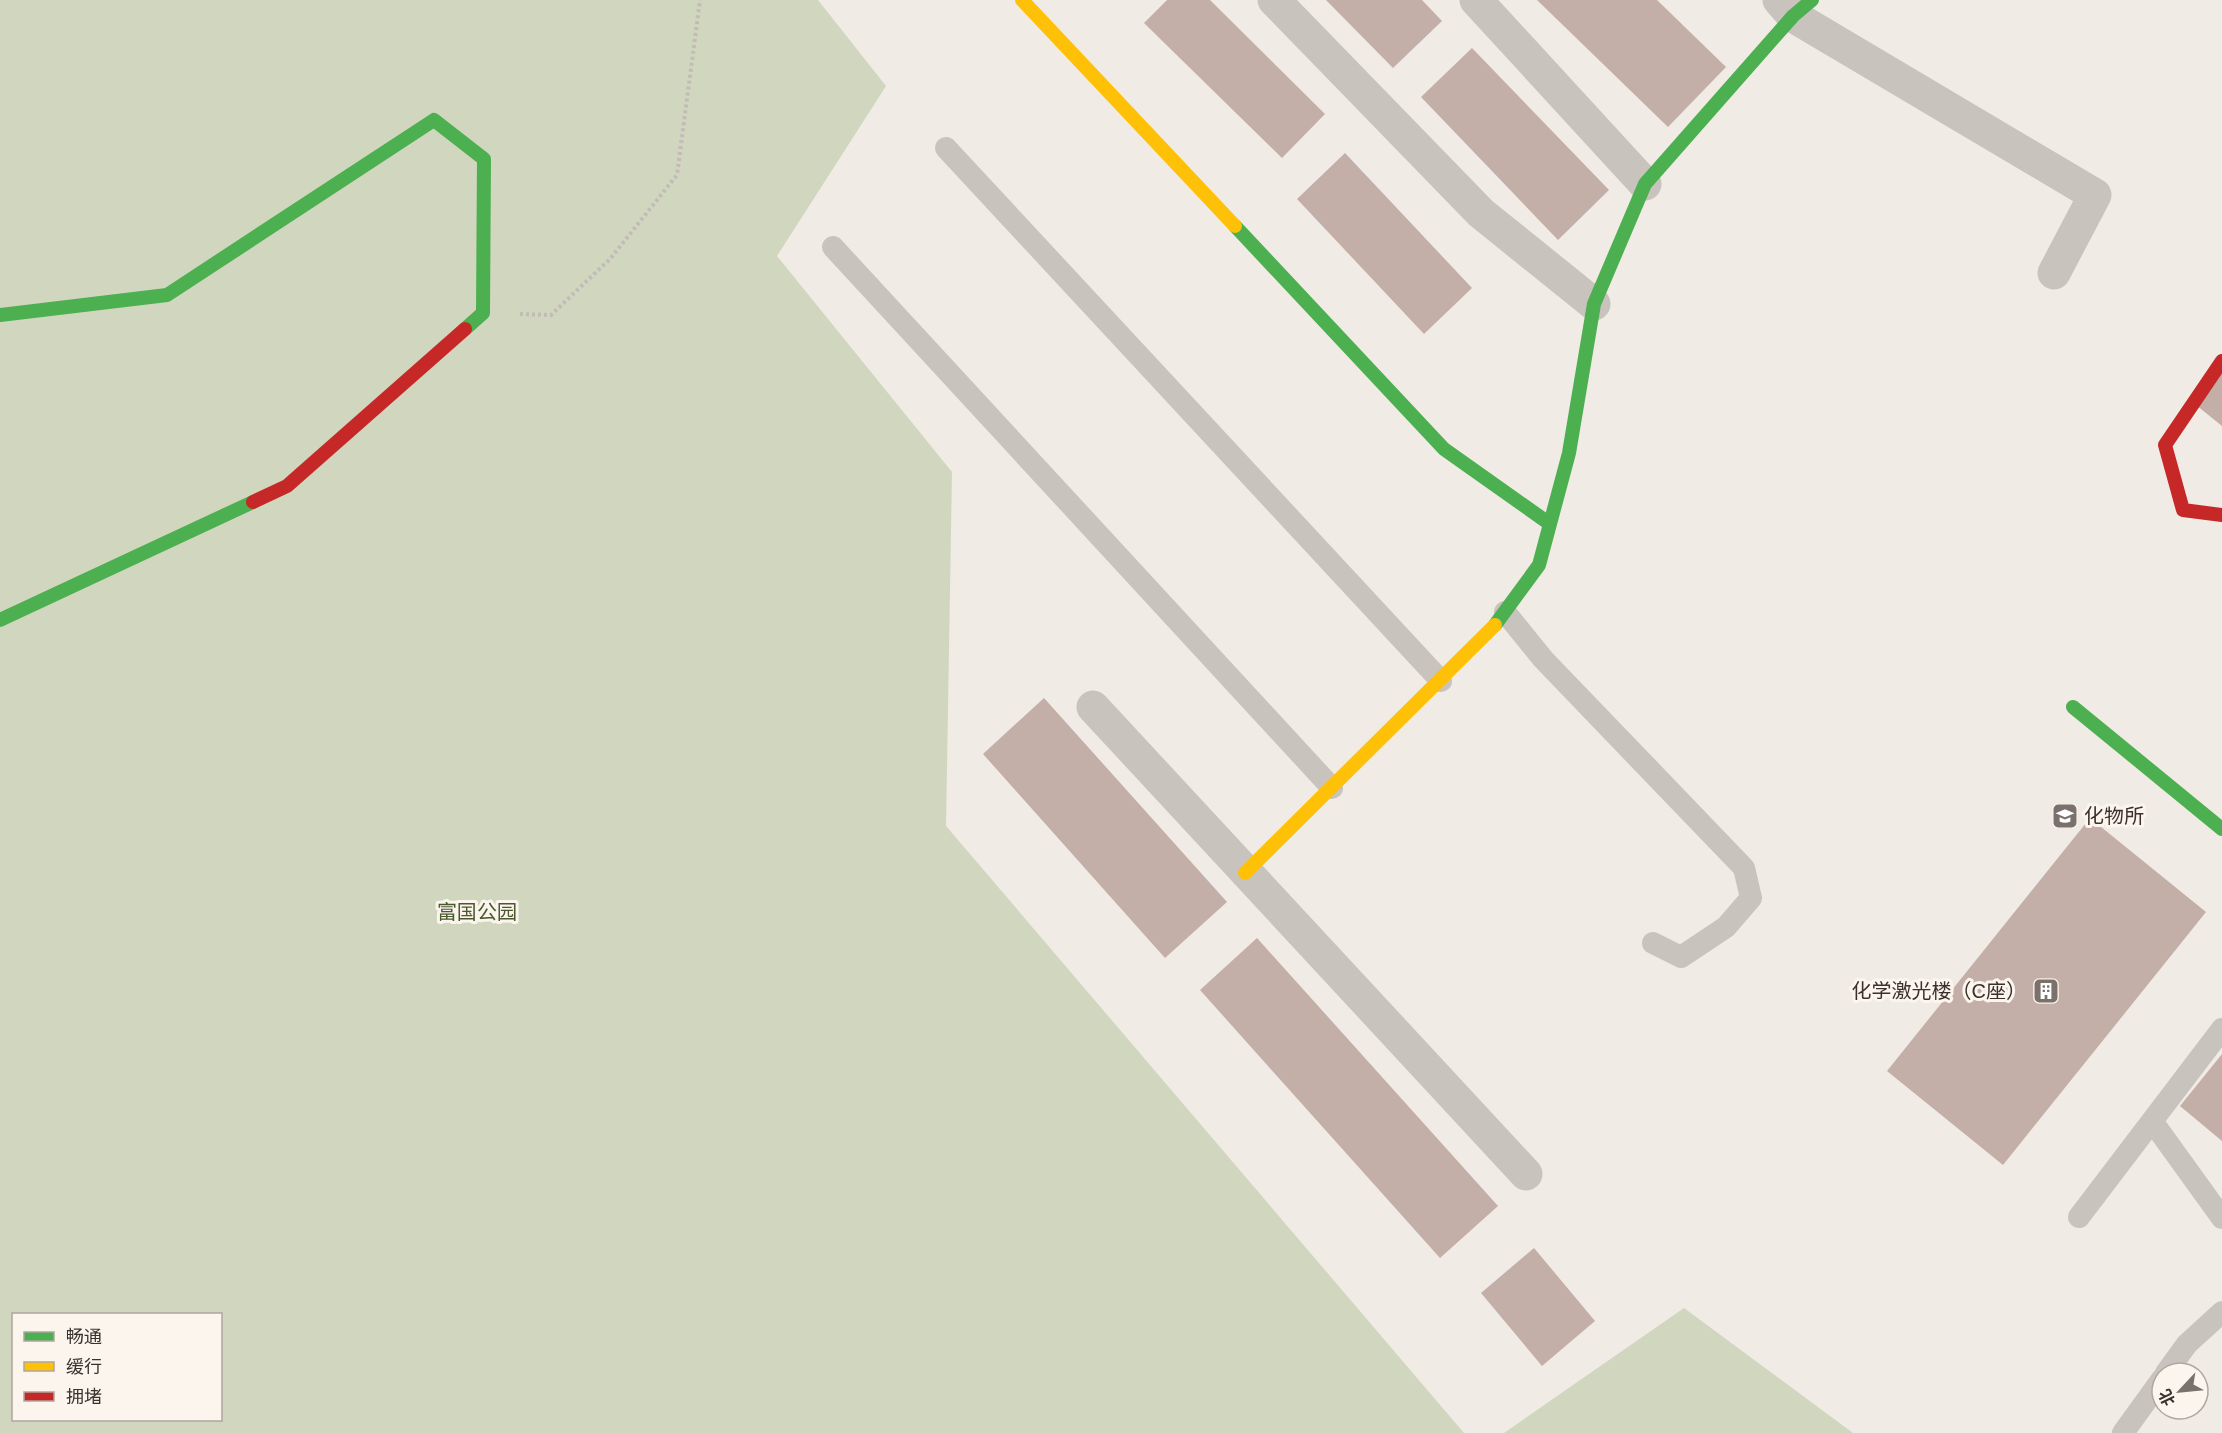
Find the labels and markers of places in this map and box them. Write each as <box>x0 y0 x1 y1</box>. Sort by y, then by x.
school or university icon: 化物所 <box>2050 801 2080 831</box>
place label: 化物所 <box>2084 805 2144 827</box>
building icon: 化学激光楼（C座） <box>2031 976 2061 1006</box>
place label: 化学激光楼（C座） <box>1852 980 2026 1002</box>

